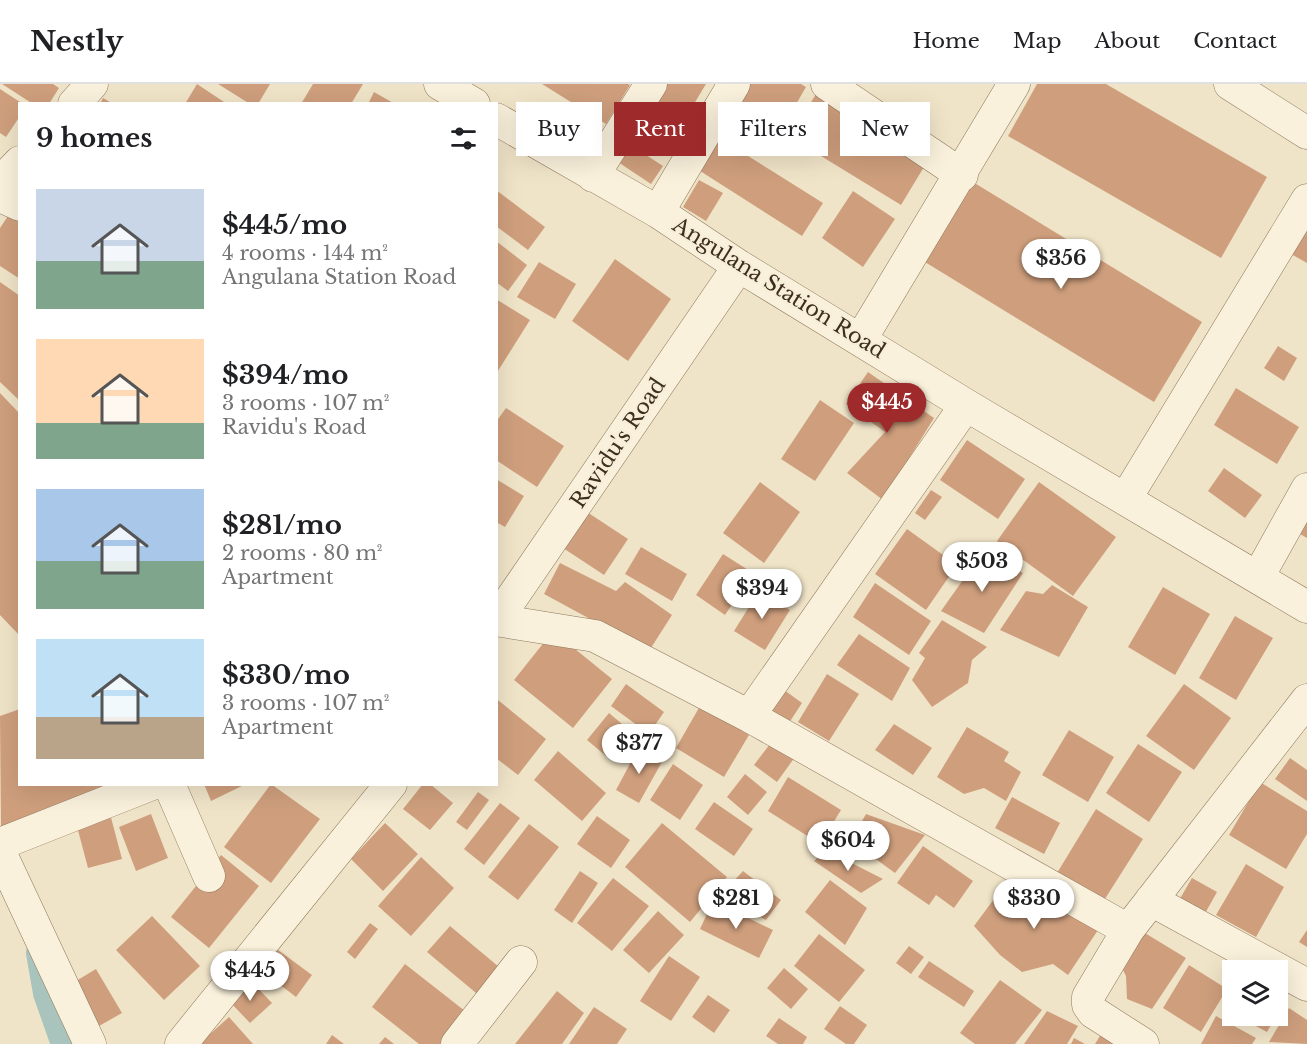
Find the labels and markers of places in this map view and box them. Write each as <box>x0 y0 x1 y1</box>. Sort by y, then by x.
pin: $356 <box>1025 239 1097 290</box>
pin: $445 <box>851 383 923 434</box>
pin: $503 <box>946 542 1018 593</box>
pin: $394 <box>726 569 798 620</box>
pin: $377 <box>603 724 675 775</box>
pin: $604 <box>812 821 884 872</box>
pin: $281 <box>700 879 772 930</box>
pin: $330 <box>998 879 1070 930</box>
pin: $445 <box>214 951 286 1002</box>

